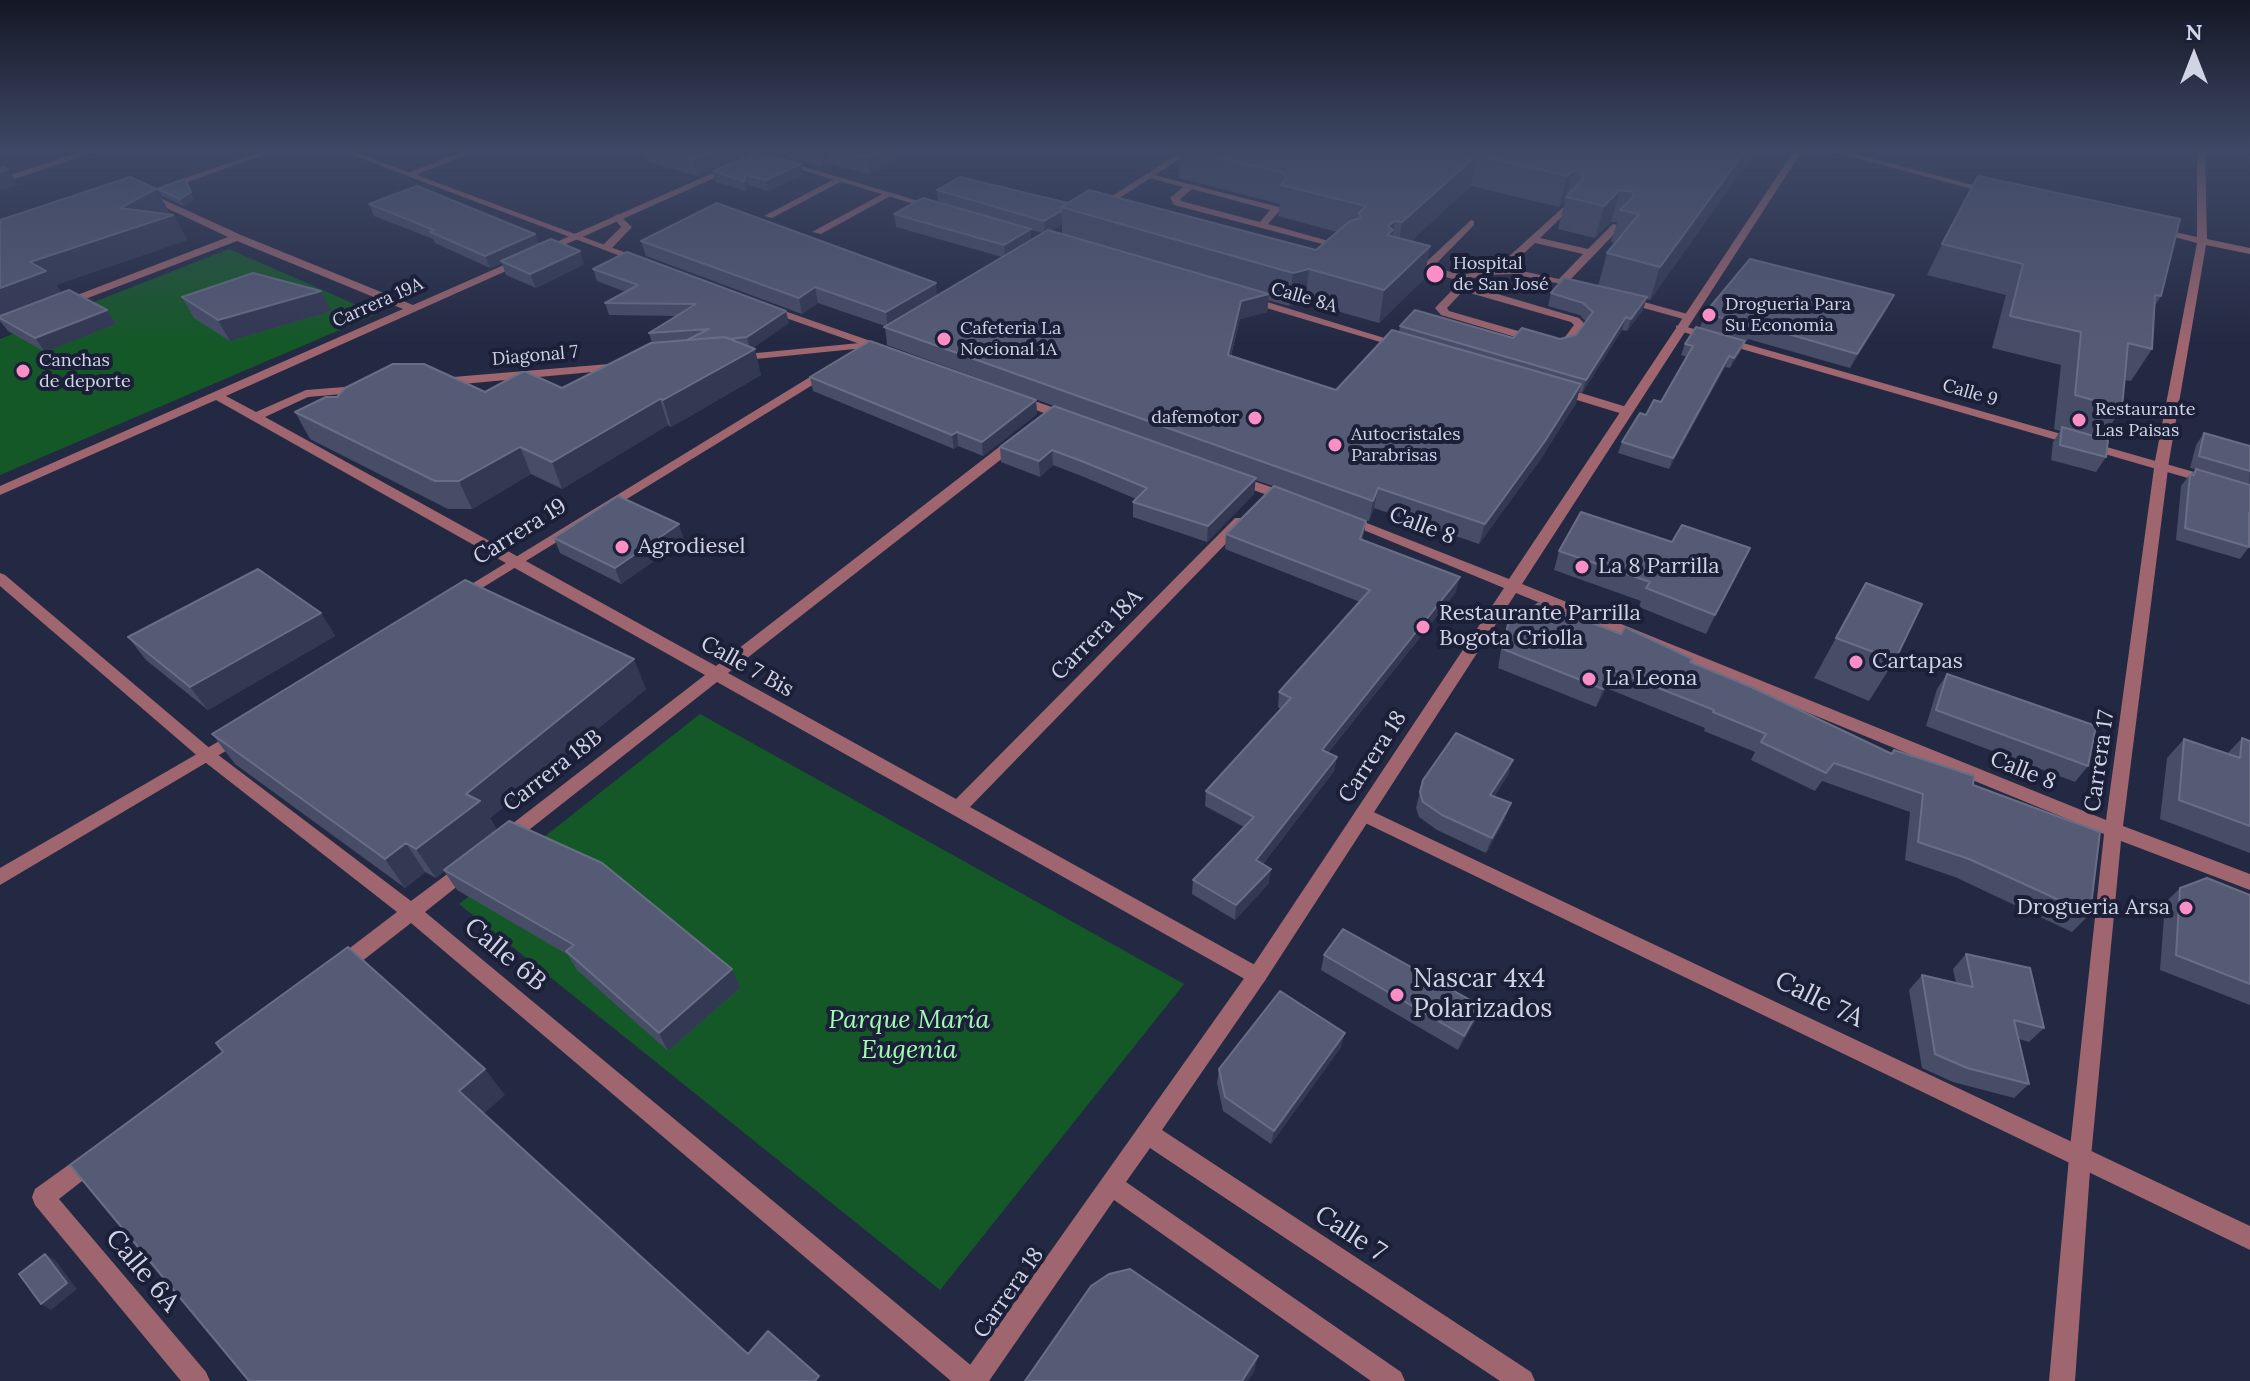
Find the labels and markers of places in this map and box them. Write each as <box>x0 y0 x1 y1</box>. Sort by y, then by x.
place label: Hospital de San José <box>1453 253 1549 296</box>
marker: Hospital de San José <box>1424 263 1446 285</box>
place label: Drogueria Para Su Economia <box>1725 294 1851 336</box>
marker: Drogueria Para Su Economia <box>1700 306 1718 324</box>
place label: Cafeteria La Nocional 1A <box>960 318 1061 360</box>
marker: Cafeteria La Nocional 1A <box>935 330 953 348</box>
place label: Canchas de deporte <box>39 350 131 392</box>
marker: Canchas de deporte <box>14 362 32 380</box>
place label: Restaurante Las Paisas <box>2095 399 2196 442</box>
place label: dafemotor <box>1151 407 1239 429</box>
marker: dafemotor <box>1246 409 1264 427</box>
marker: Restaurante Las Paisas <box>2070 411 2088 429</box>
place label: Autocristales Parabrisas <box>1351 424 1461 466</box>
marker: Autocristales Parabrisas <box>1326 436 1344 454</box>
place label: Agrodiesel <box>638 534 746 560</box>
marker: Agrodiesel <box>613 538 631 556</box>
place label: La 8 Parrilla <box>1598 554 1720 580</box>
marker: La 8 Parrilla <box>1573 558 1591 576</box>
place label: Restaurante Parrilla Bogota Criolla <box>1439 601 1641 652</box>
marker: Restaurante Parrilla Bogota Criolla <box>1414 618 1432 636</box>
place label: Cartapas <box>1872 649 1963 675</box>
marker: Cartapas <box>1847 653 1865 671</box>
place label: La Leona <box>1605 666 1697 692</box>
marker: La Leona <box>1580 670 1598 688</box>
place label: Drogueria Arsa <box>2016 895 2170 921</box>
marker: Drogueria Arsa <box>2177 899 2195 917</box>
place label: Nascar 4x4 Polarizados <box>1413 964 1552 1026</box>
marker: Nascar 4x4 Polarizados <box>1388 986 1406 1004</box>

